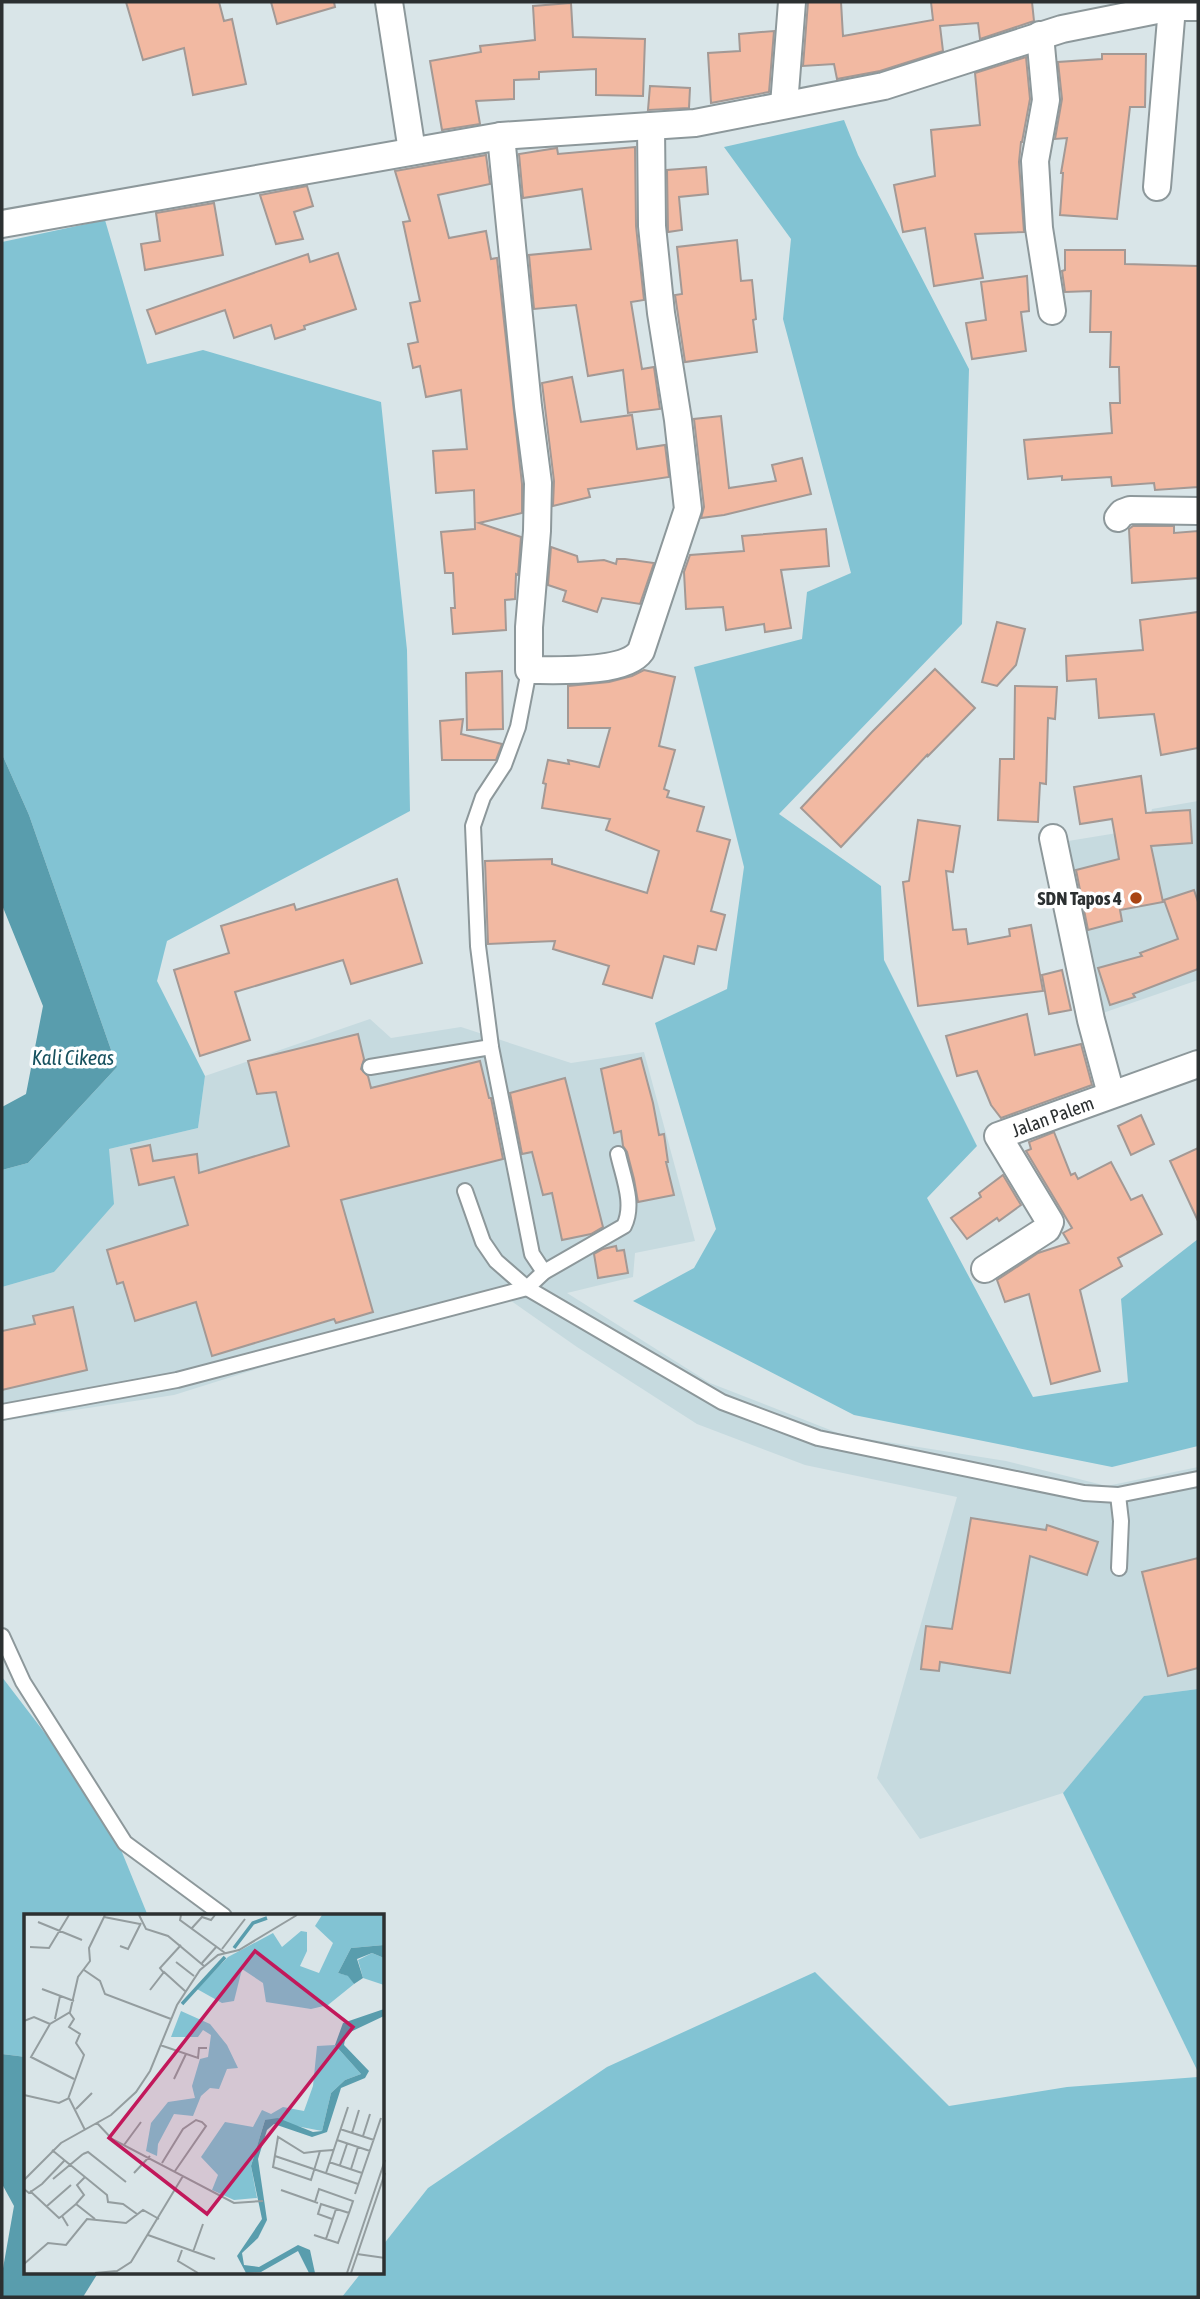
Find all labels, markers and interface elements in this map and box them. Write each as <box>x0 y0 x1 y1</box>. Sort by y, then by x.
place label: SDN Tapos 4 <box>1038 887 1122 909</box>
marker: SDN Tapos 4 <box>1128 890 1144 906</box>
water label: Kali Cikeas <box>32 1045 114 1069</box>
street label: Jalan Palem <box>1009 1091 1097 1141</box>
inset map <box>24 1914 385 2274</box>

